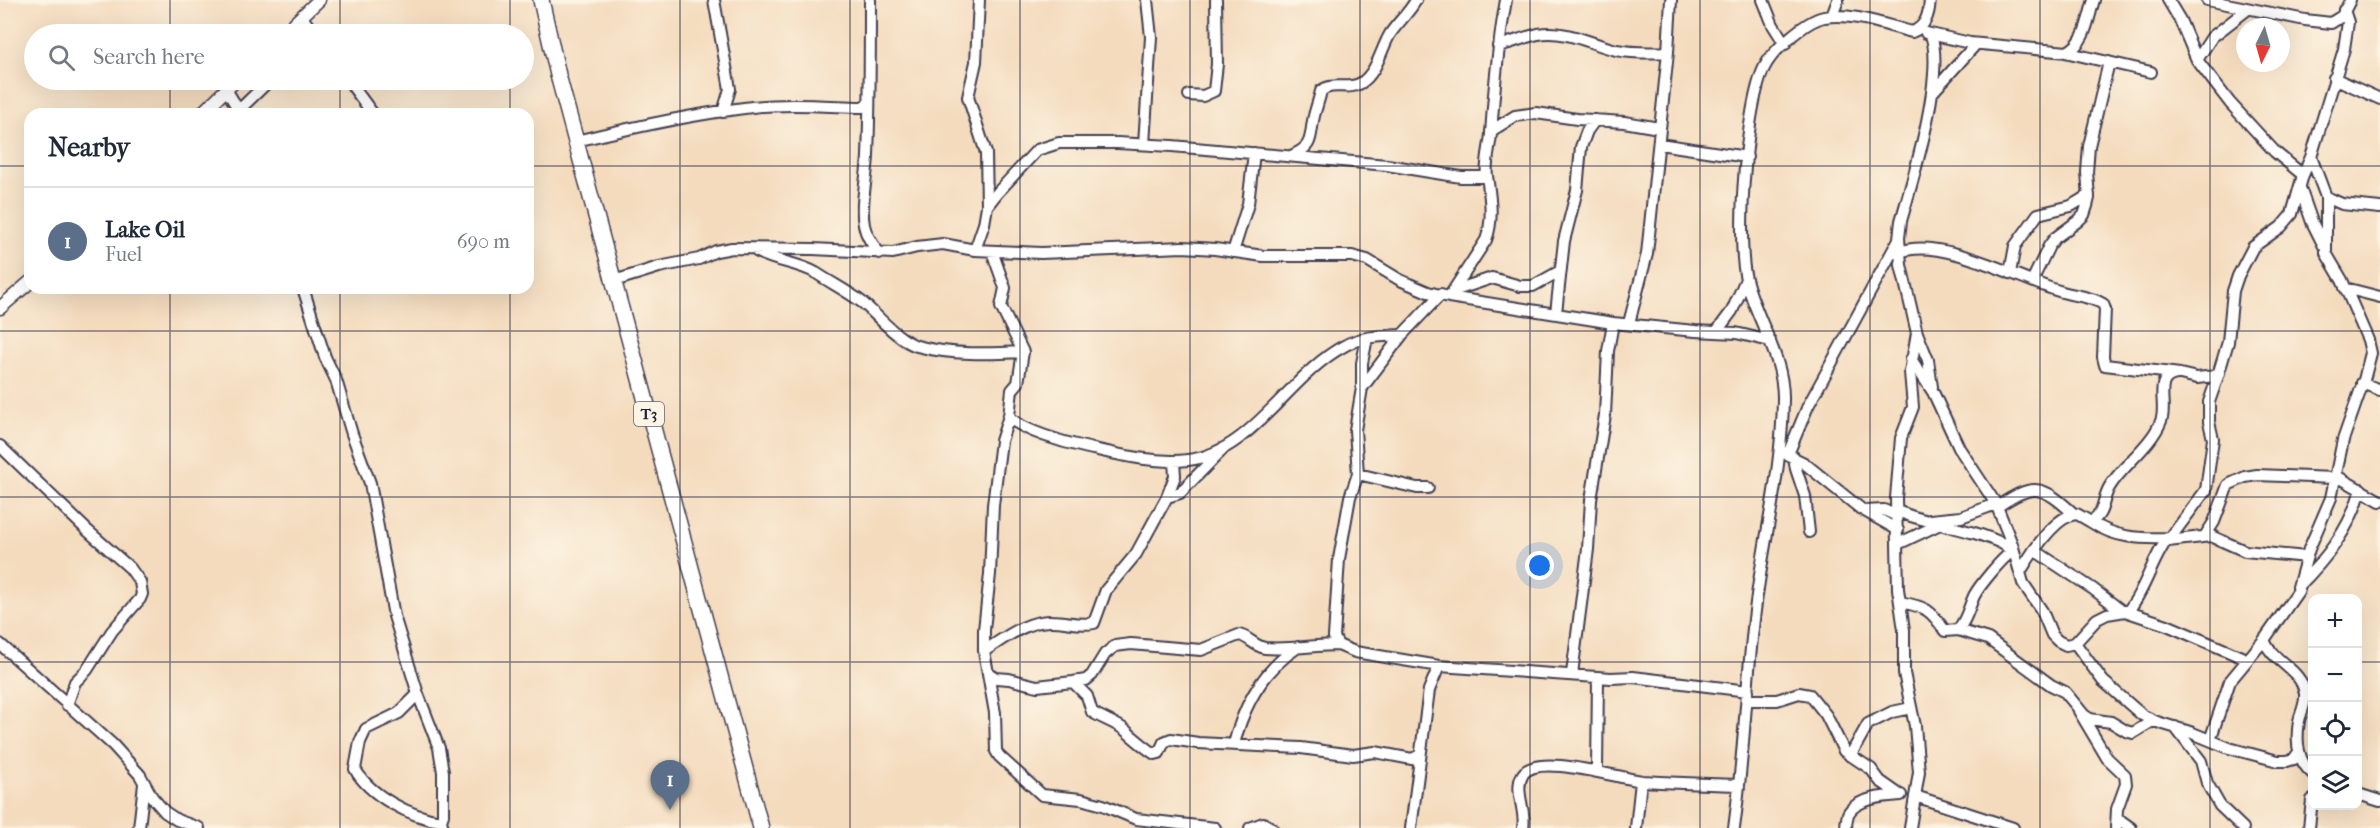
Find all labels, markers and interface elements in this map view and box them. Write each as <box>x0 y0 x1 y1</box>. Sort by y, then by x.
north arrow <box>2236 18 2290 72</box>
search box <box>24 24 534 90</box>
icon: search <box>45 41 78 74</box>
text: Search here <box>93 44 205 70</box>
text: Nearby <box>48 132 130 163</box>
text: Lake Oil <box>105 217 185 243</box>
text: 1 <box>64 230 71 253</box>
text: 690 m <box>457 230 510 253</box>
text: Fuel <box>105 243 142 266</box>
road number: T3 <box>634 402 664 426</box>
your location <box>1525 551 1554 580</box>
map controls <box>2308 594 2362 810</box>
button: + <box>2308 594 2362 648</box>
button: − <box>2308 648 2362 702</box>
button: locate <box>2308 702 2362 756</box>
button: layers <box>2308 756 2362 810</box>
pin: 1 <box>650 760 690 810</box>

